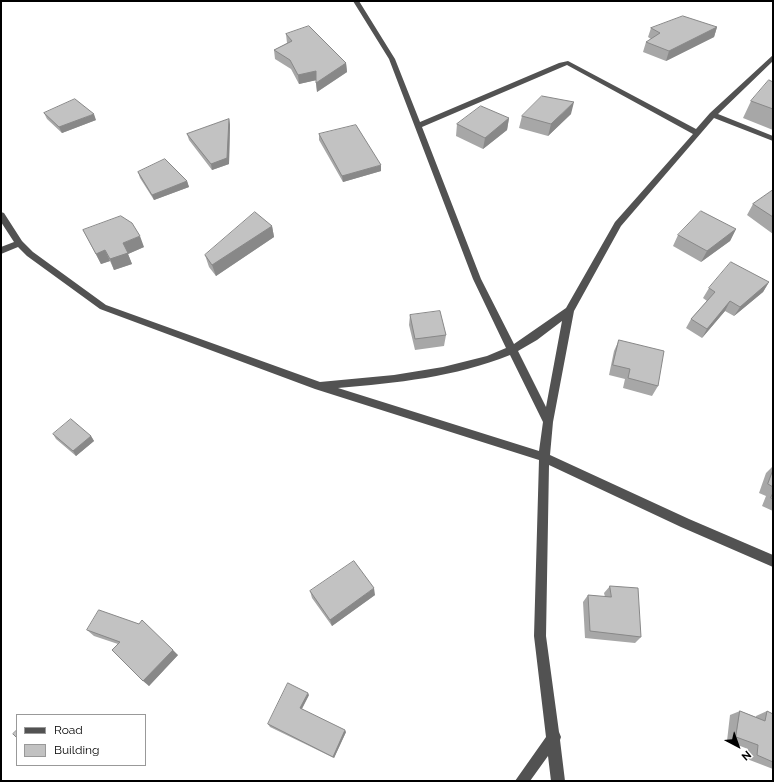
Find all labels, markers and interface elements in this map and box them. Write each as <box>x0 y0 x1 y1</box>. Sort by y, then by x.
legend <box>16 714 146 766</box>
text: Road <box>54 723 83 737</box>
north arrow <box>718 726 758 766</box>
text: Building <box>54 743 100 757</box>
text: N <box>739 748 754 763</box>

